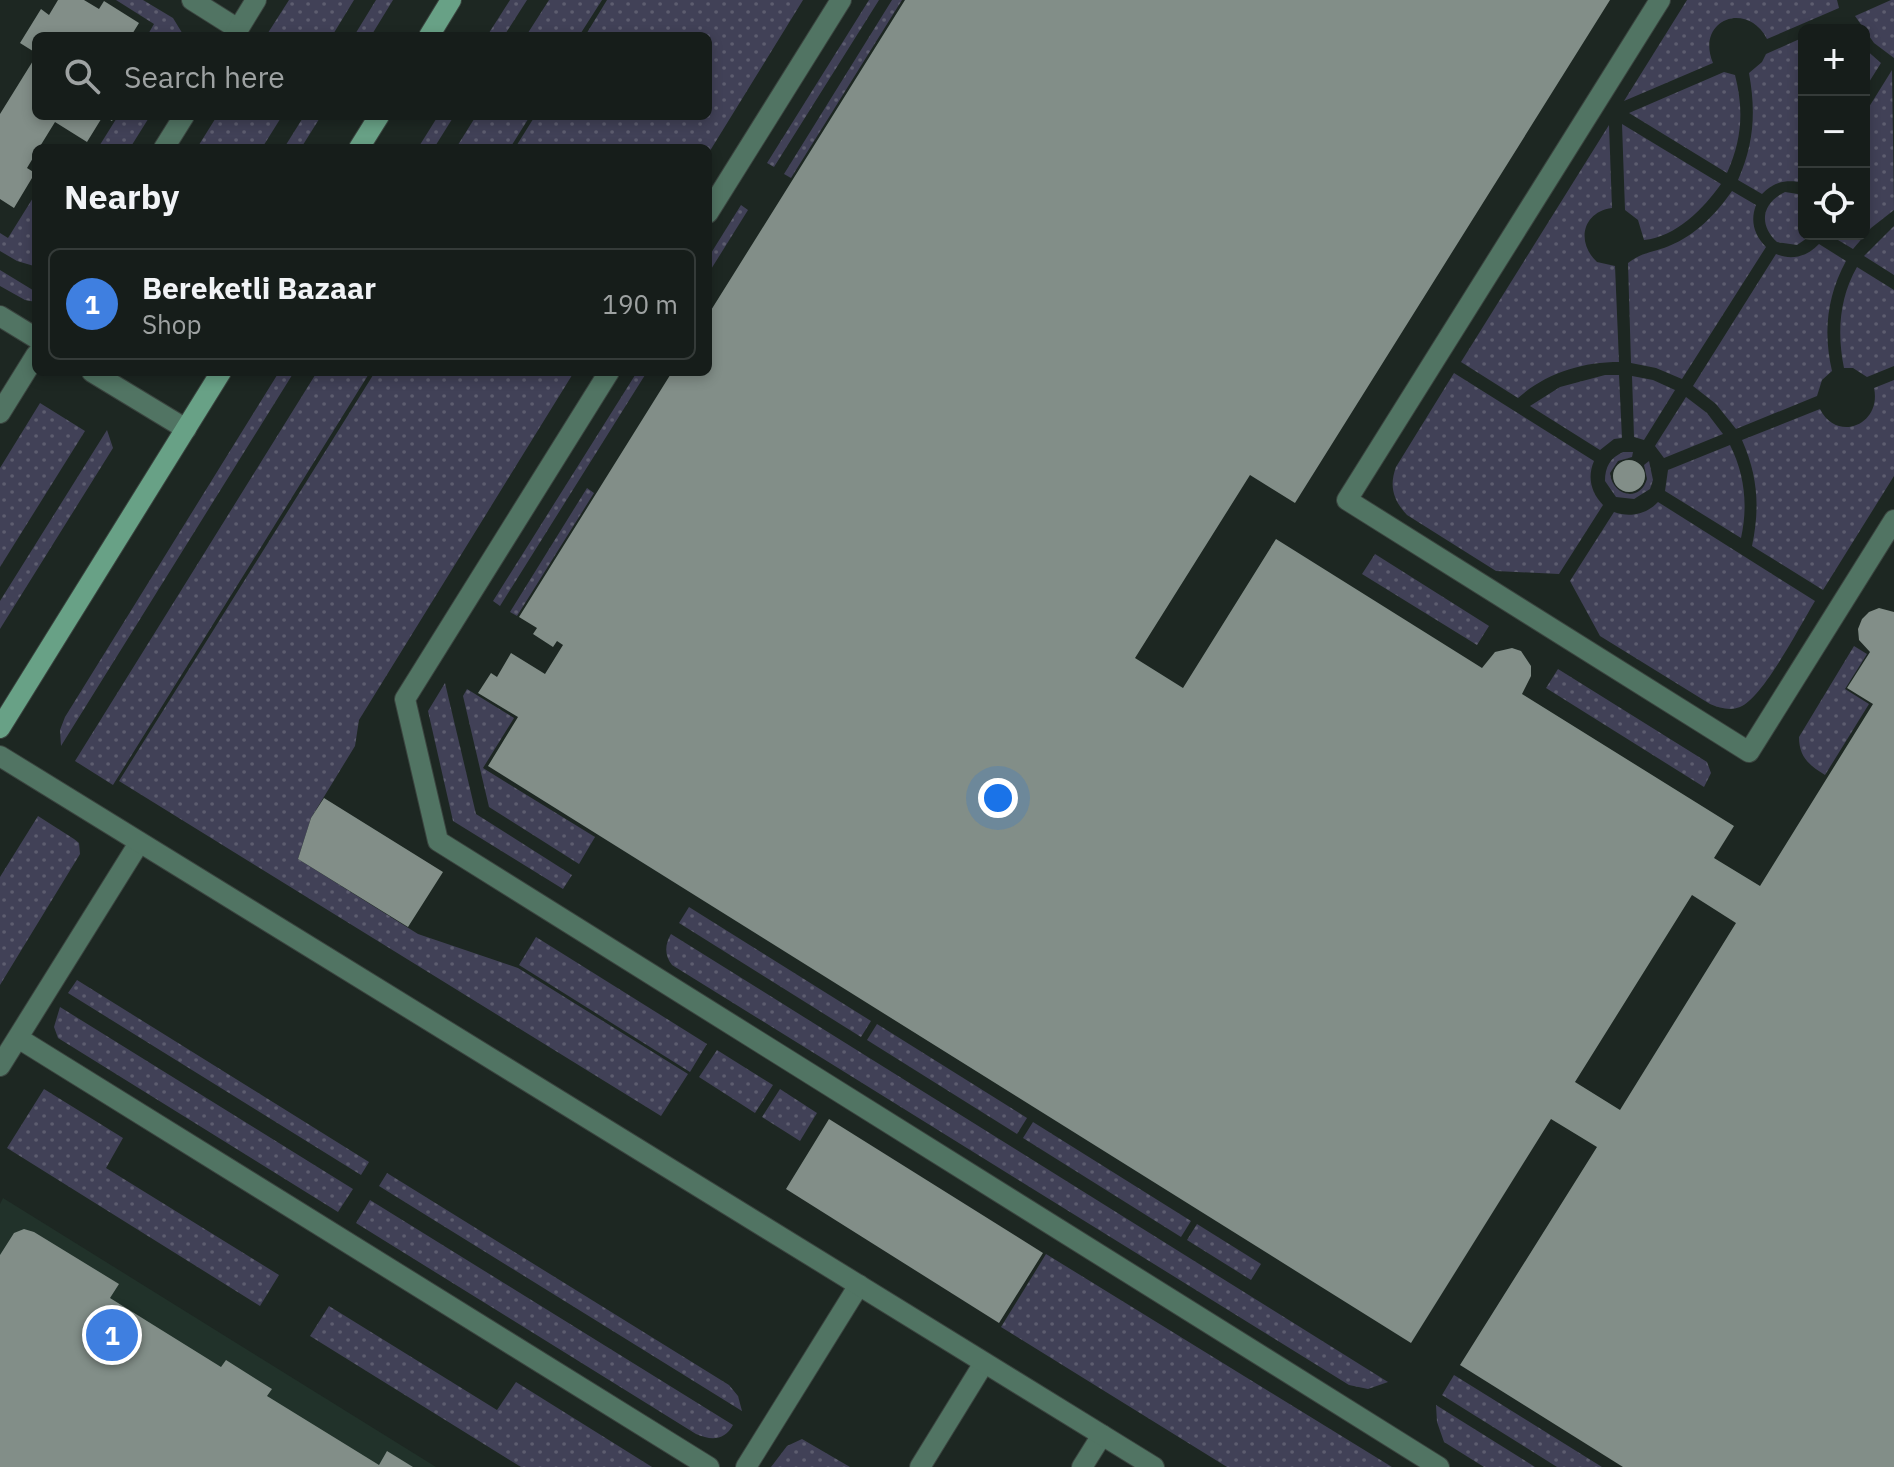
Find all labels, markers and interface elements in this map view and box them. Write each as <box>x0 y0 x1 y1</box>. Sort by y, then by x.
map controls <box>1798 24 1870 240</box>
button: + <box>1798 24 1870 96</box>
search box <box>32 32 712 120</box>
icon: search <box>60 54 104 98</box>
text: Search here <box>124 57 285 96</box>
button: − <box>1798 96 1870 168</box>
button: locate <box>1798 168 1870 240</box>
text: Nearby <box>64 174 179 218</box>
text: Bereketli Bazaar <box>142 268 376 307</box>
text: 1 <box>84 287 100 321</box>
text: 190 m <box>602 287 678 321</box>
text: Shop <box>142 307 202 341</box>
your location <box>978 778 1018 818</box>
pin: 1 <box>86 1305 138 1365</box>

